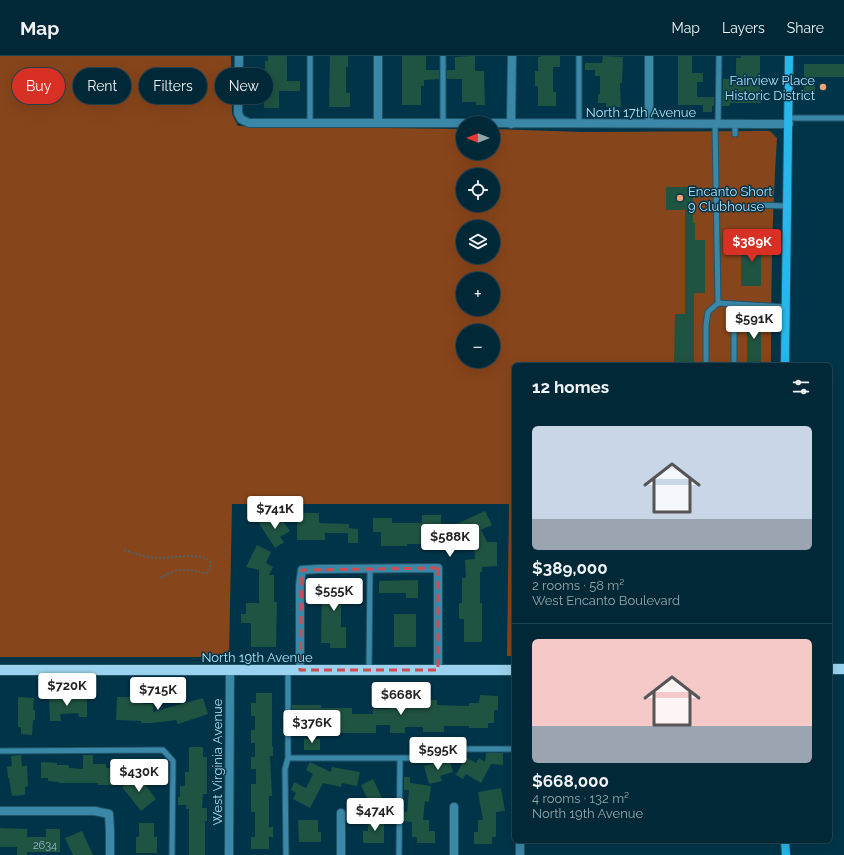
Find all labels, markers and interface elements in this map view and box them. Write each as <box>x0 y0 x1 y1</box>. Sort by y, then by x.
text: Map <box>20 17 59 39</box>
text: Map <box>672 20 700 36</box>
text: Layers <box>722 20 765 36</box>
text: Share <box>787 20 824 36</box>
chip: Buy <box>12 68 65 104</box>
chip: Rent <box>73 68 131 104</box>
chip: Filters <box>139 68 207 104</box>
chip: New <box>215 68 273 104</box>
place label: Fairview Place Historic District <box>725 73 816 103</box>
marker: Fairview Place Historic District <box>818 82 828 92</box>
street label: North 17th Avenue <box>586 105 697 120</box>
north arrow <box>456 116 500 160</box>
map controls <box>456 116 500 368</box>
button: locate <box>456 168 500 212</box>
place label: Encanto Short 9 Clubhouse <box>688 184 773 214</box>
marker: Encanto Short 9 Clubhouse <box>675 193 685 203</box>
button: layers <box>456 220 500 264</box>
pin: $389K <box>724 229 780 263</box>
text: $389K <box>732 234 772 249</box>
button: + <box>456 272 500 316</box>
pin: $591K <box>726 306 782 340</box>
text: $591K <box>735 311 773 326</box>
button: − <box>456 324 500 368</box>
icon: filters <box>790 376 812 398</box>
text: 12 homes <box>532 377 609 397</box>
icon: home <box>636 452 708 524</box>
pin: $741K <box>247 496 303 530</box>
text: $741K <box>256 501 294 516</box>
pin: $588K <box>422 524 478 558</box>
text: $588K <box>430 529 470 544</box>
text: $389,000 <box>532 558 608 578</box>
pin: $555K <box>306 578 362 612</box>
text: 2 rooms · 58 m² <box>532 578 624 593</box>
text: $555K <box>315 583 353 598</box>
text: West Encanto Boulevard <box>532 593 680 608</box>
street label: North 19th Avenue <box>201 650 313 665</box>
icon: home <box>636 665 708 737</box>
pin: $720K <box>39 673 95 707</box>
pin: $715K <box>130 677 186 711</box>
text: $720K <box>47 678 87 693</box>
text: $715K <box>139 682 177 697</box>
pin: $668K <box>373 682 429 716</box>
text: $668K <box>381 687 421 702</box>
street label: West Virginia Avenue <box>210 698 225 825</box>
pin: $376K <box>284 710 340 744</box>
text: $376K <box>292 715 332 730</box>
pin: $595K <box>410 737 466 771</box>
text: $595K <box>418 742 458 757</box>
pin: $430K <box>111 759 167 793</box>
text: $430K <box>119 764 159 779</box>
text: $668,000 <box>532 771 609 791</box>
text: 4 rooms · 132 m² <box>532 791 629 806</box>
pin: $474K <box>347 798 403 832</box>
text: $474K <box>356 803 394 818</box>
text: North 19th Avenue <box>532 806 643 821</box>
house number: 2634 <box>33 839 57 852</box>

